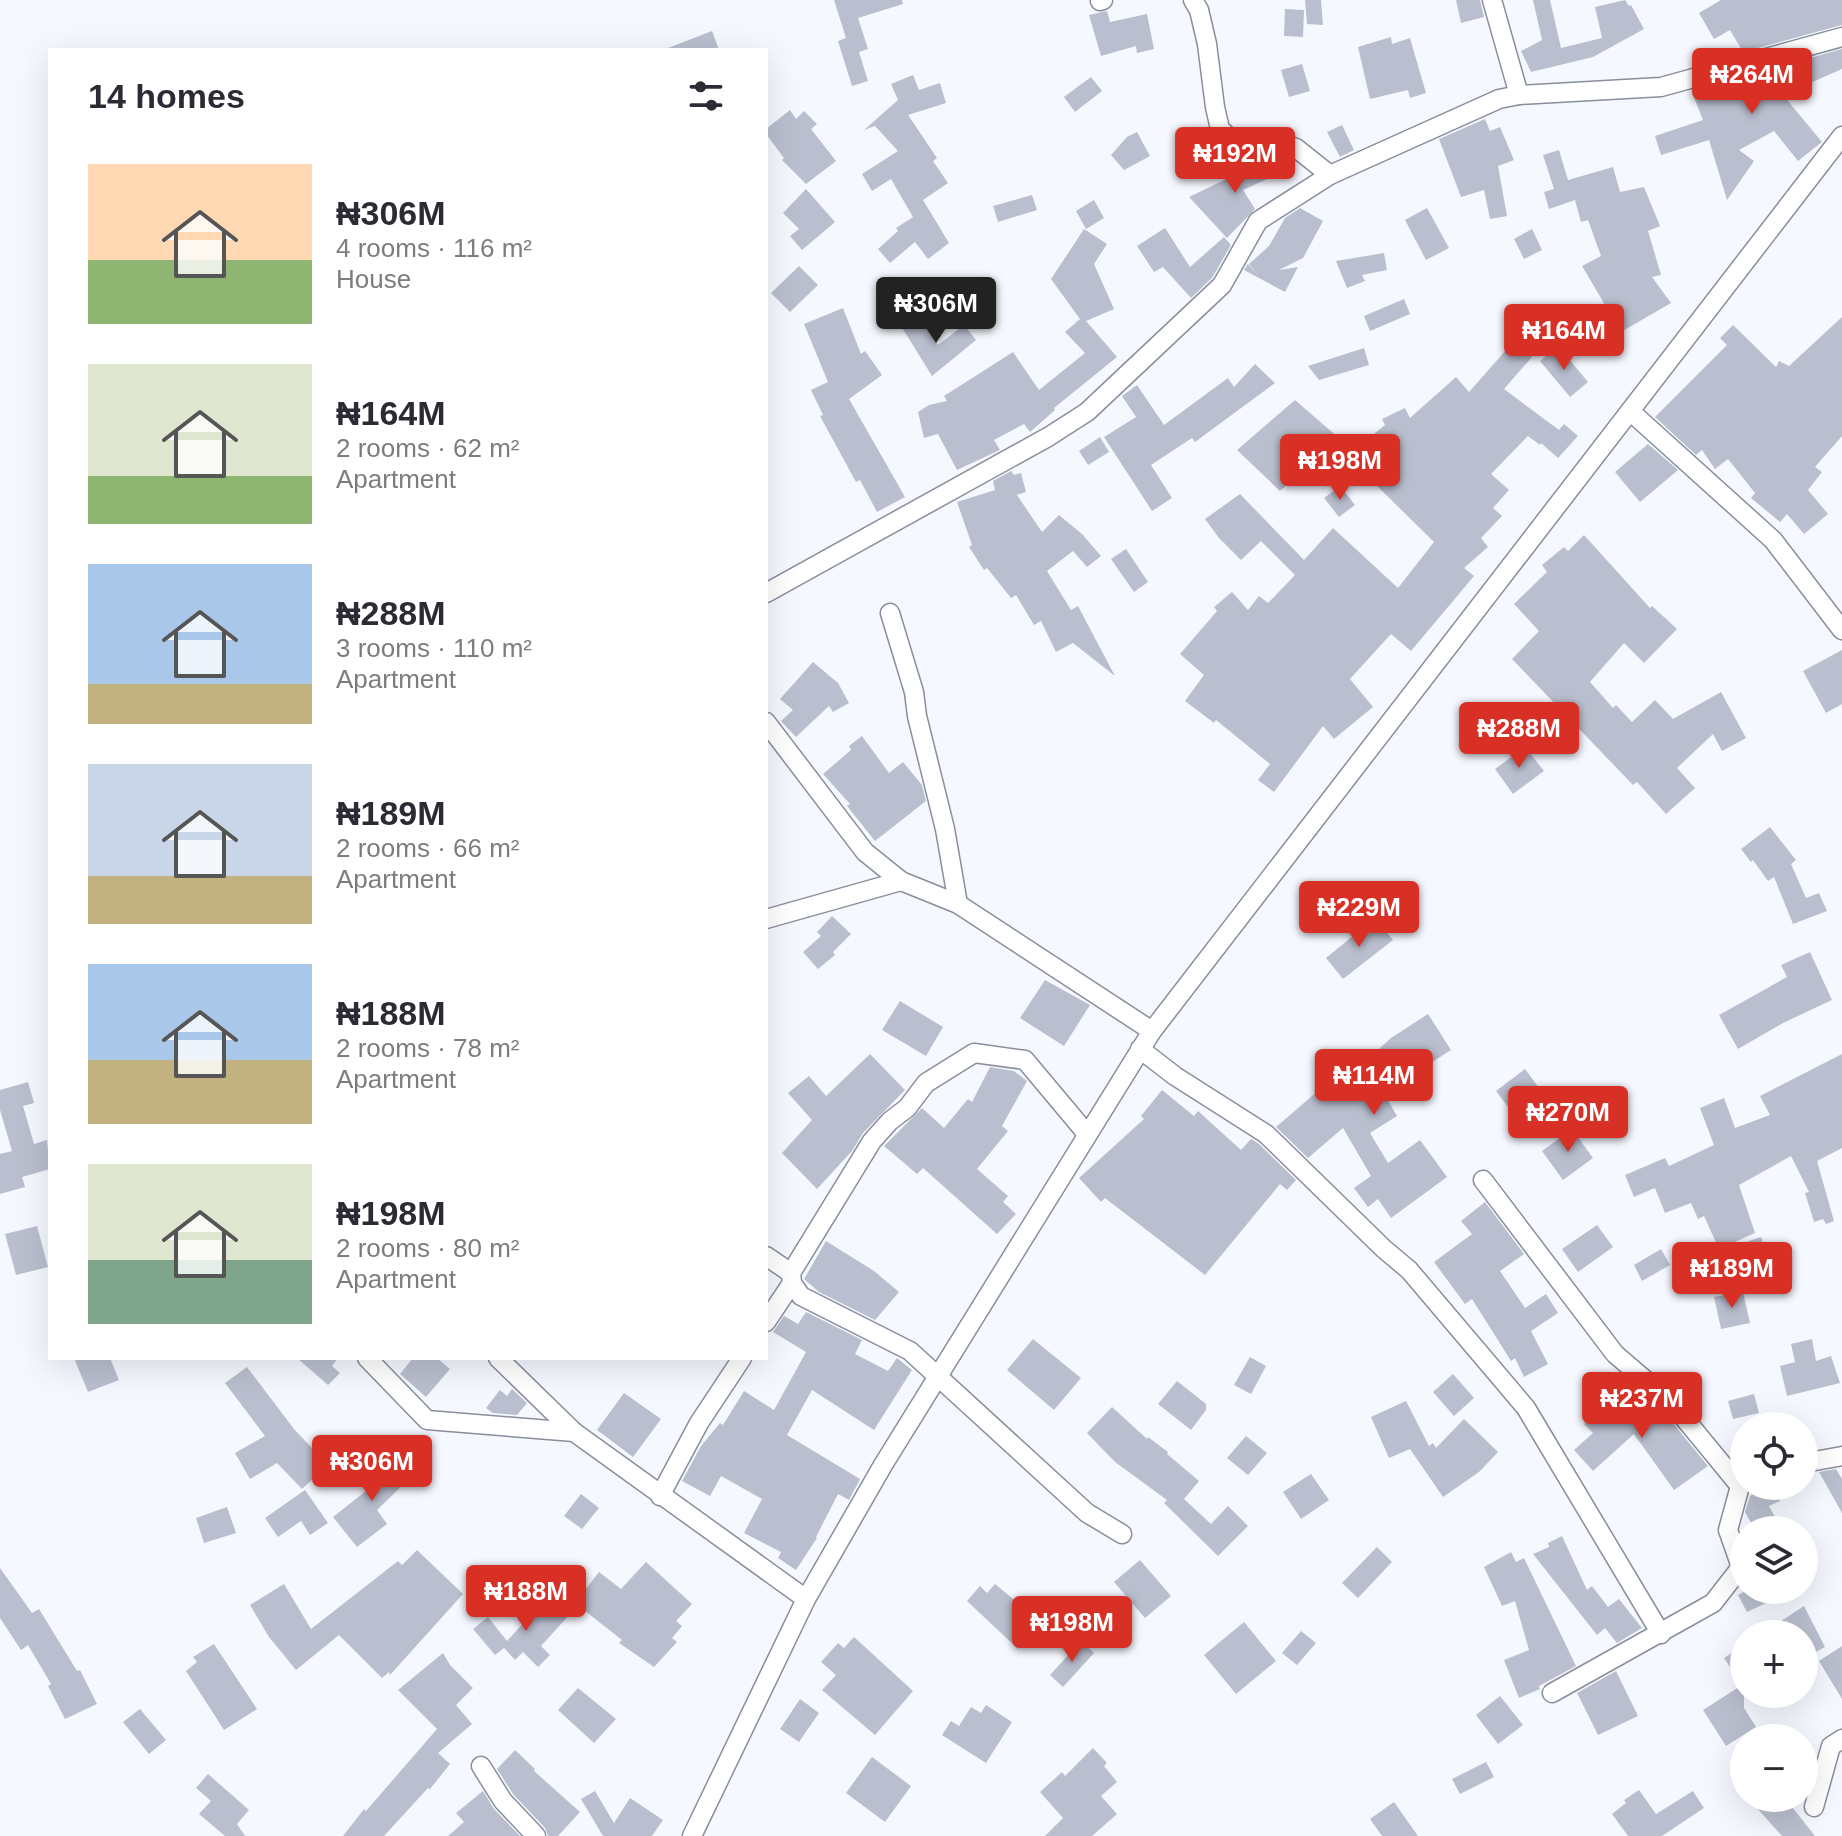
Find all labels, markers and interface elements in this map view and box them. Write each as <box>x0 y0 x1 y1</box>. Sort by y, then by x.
pin: ₦264M <box>1696 48 1808 116</box>
text: ₦264M <box>1710 59 1794 89</box>
icon: filters <box>684 74 728 118</box>
text: 14 homes <box>88 77 245 115</box>
pin: ₦192M <box>1179 127 1291 195</box>
text: ₦192M <box>1193 138 1277 168</box>
text: ₦306M <box>336 194 446 232</box>
icon: home <box>152 196 248 292</box>
text: 4 rooms · 116 m² <box>336 233 532 263</box>
text: House <box>336 264 411 294</box>
pin: ₦306M <box>880 277 992 345</box>
text: ₦306M <box>894 288 978 318</box>
pin: ₦164M <box>1508 304 1620 372</box>
text: ₦164M <box>1522 315 1606 345</box>
text: ₦164M <box>336 394 446 432</box>
icon: home <box>152 396 248 492</box>
text: 2 rooms · 62 m² <box>336 433 520 463</box>
pin: ₦198M <box>1284 434 1396 502</box>
text: ₦198M <box>1298 445 1382 475</box>
text: Apartment <box>336 464 456 494</box>
text: ₦288M <box>336 594 446 632</box>
icon: home <box>152 596 248 692</box>
text: 3 rooms · 110 m² <box>336 633 532 663</box>
text: Apartment <box>336 664 456 694</box>
pin: ₦288M <box>1463 702 1575 770</box>
text: ₦288M <box>1477 713 1561 743</box>
text: ₦189M <box>336 794 446 832</box>
icon: home <box>152 796 248 892</box>
text: 2 rooms · 66 m² <box>336 833 520 863</box>
text: Apartment <box>336 864 456 894</box>
pin: ₦229M <box>1303 881 1415 949</box>
text: ₦229M <box>1317 892 1401 922</box>
text: ₦188M <box>336 994 446 1032</box>
icon: home <box>152 996 248 1092</box>
text: 2 rooms · 78 m² <box>336 1033 520 1063</box>
pin: ₦114M <box>1318 1049 1430 1117</box>
text: ₦114M <box>1333 1060 1415 1090</box>
text: Apartment <box>336 1064 456 1094</box>
pin: ₦270M <box>1512 1086 1624 1154</box>
text: ₦270M <box>1526 1097 1610 1127</box>
text: ₦198M <box>336 1194 446 1232</box>
icon: home <box>152 1196 248 1292</box>
text: 2 rooms · 80 m² <box>336 1233 520 1263</box>
pin: ₦189M <box>1676 1242 1788 1310</box>
text: ₦189M <box>1690 1253 1774 1283</box>
text: Apartment <box>336 1264 456 1294</box>
pin: ₦237M <box>1586 1372 1698 1440</box>
text: ₦237M <box>1600 1383 1684 1413</box>
map controls <box>1730 1412 1818 1812</box>
button: locate <box>1730 1412 1818 1500</box>
pin: ₦306M <box>316 1435 428 1503</box>
text: ₦306M <box>330 1446 414 1476</box>
button: layers <box>1730 1516 1818 1604</box>
pin: ₦188M <box>470 1565 582 1633</box>
text: ₦188M <box>484 1576 568 1606</box>
pin: ₦198M <box>1016 1596 1128 1664</box>
text: ₦198M <box>1030 1607 1114 1637</box>
button: + <box>1730 1620 1818 1708</box>
button: − <box>1730 1724 1818 1812</box>

